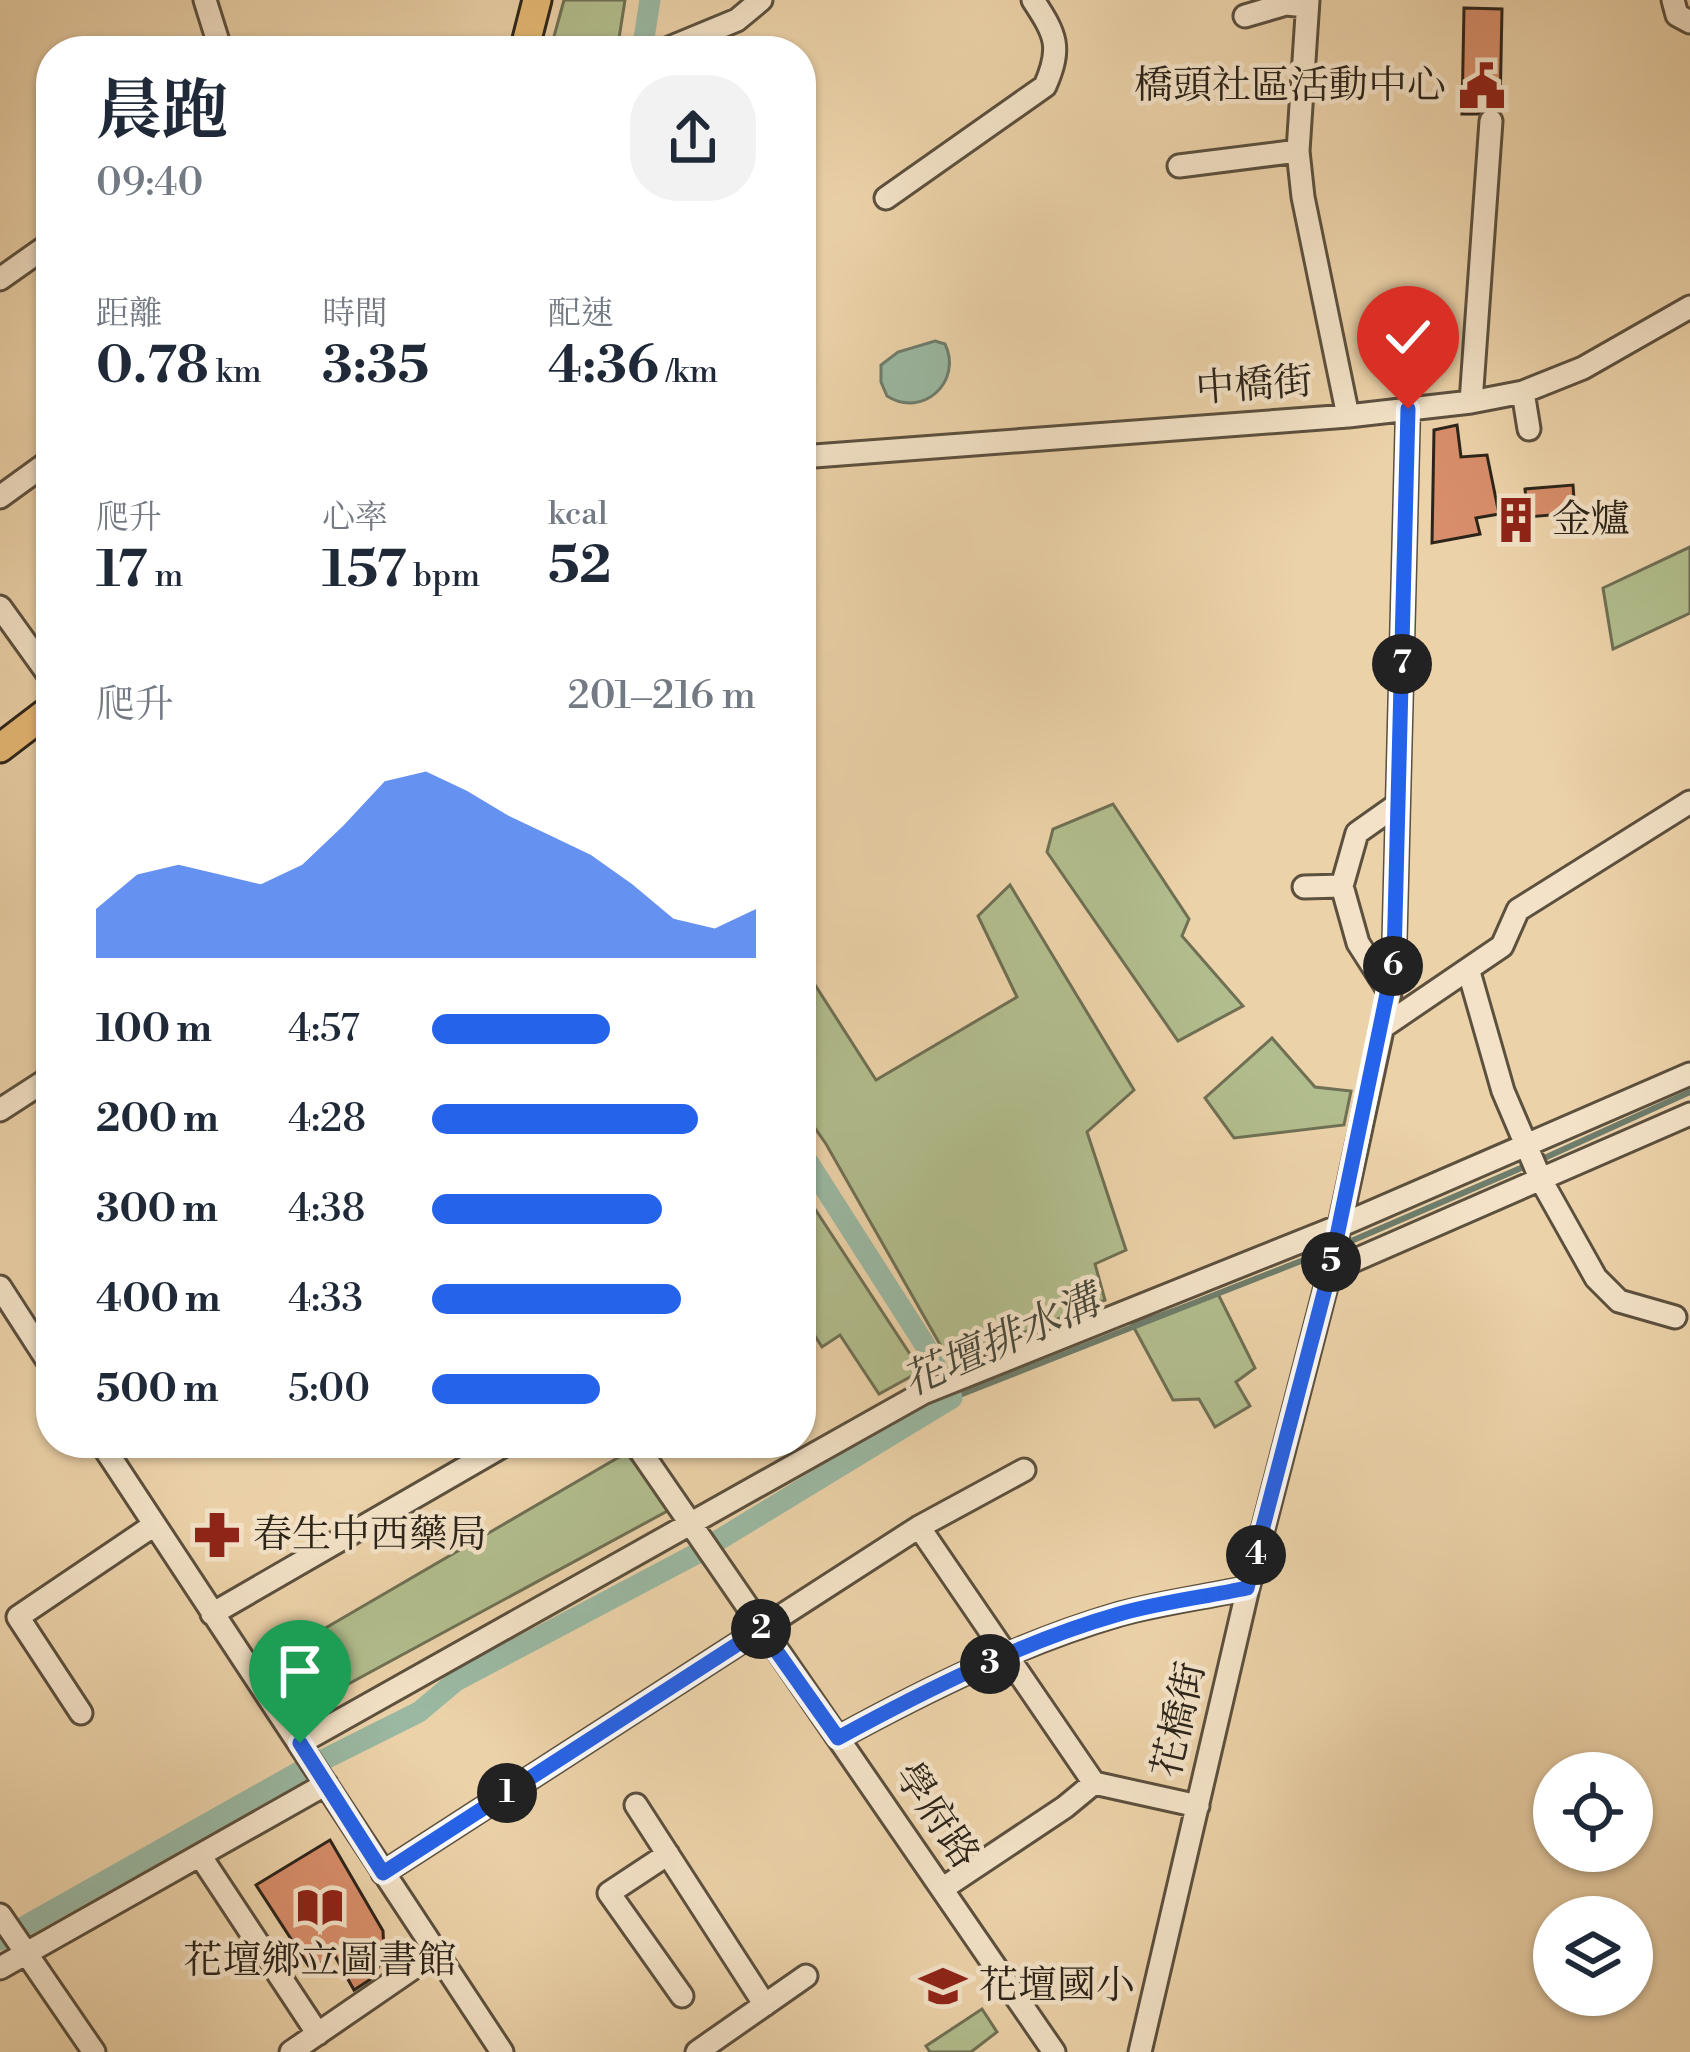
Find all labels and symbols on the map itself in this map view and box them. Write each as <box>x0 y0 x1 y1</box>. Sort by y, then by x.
public building icon: 橋頭社區活動中心 <box>1457 61 1507 111</box>
place label: 橋頭社區活動中心 <box>1134 62 1446 111</box>
pin <box>1357 286 1459 409</box>
street label: 中橋街 <box>1194 357 1314 415</box>
building icon: 金爐 <box>1491 495 1541 545</box>
place label: 金爐 <box>1552 496 1630 545</box>
pin: 7 <box>1372 634 1432 694</box>
pin: 6 <box>1363 936 1423 996</box>
pin: 5 <box>1301 1232 1361 1292</box>
water label: 花壇排水溝 <box>894 1273 1113 1409</box>
pharmacy icon: 春生中西藥局 <box>192 1510 242 1560</box>
place label: 春生中西藥局 <box>253 1511 487 1560</box>
pin: 4 <box>1226 1525 1286 1585</box>
pin: 2 <box>731 1599 791 1659</box>
pin <box>249 1620 351 1743</box>
pin: 3 <box>960 1634 1020 1694</box>
street label: 花橋街 <box>1143 1657 1217 1783</box>
street label: 學府路 <box>883 1754 989 1878</box>
pin: 1 <box>477 1763 537 1823</box>
library icon: 花壇鄉立圖書館 <box>295 1882 345 1932</box>
place label: 花壇鄉立圖書館 <box>183 1937 457 1986</box>
school or university icon: 花壇國小 <box>918 1961 968 2011</box>
place label: 花壇國小 <box>979 1962 1135 2011</box>

